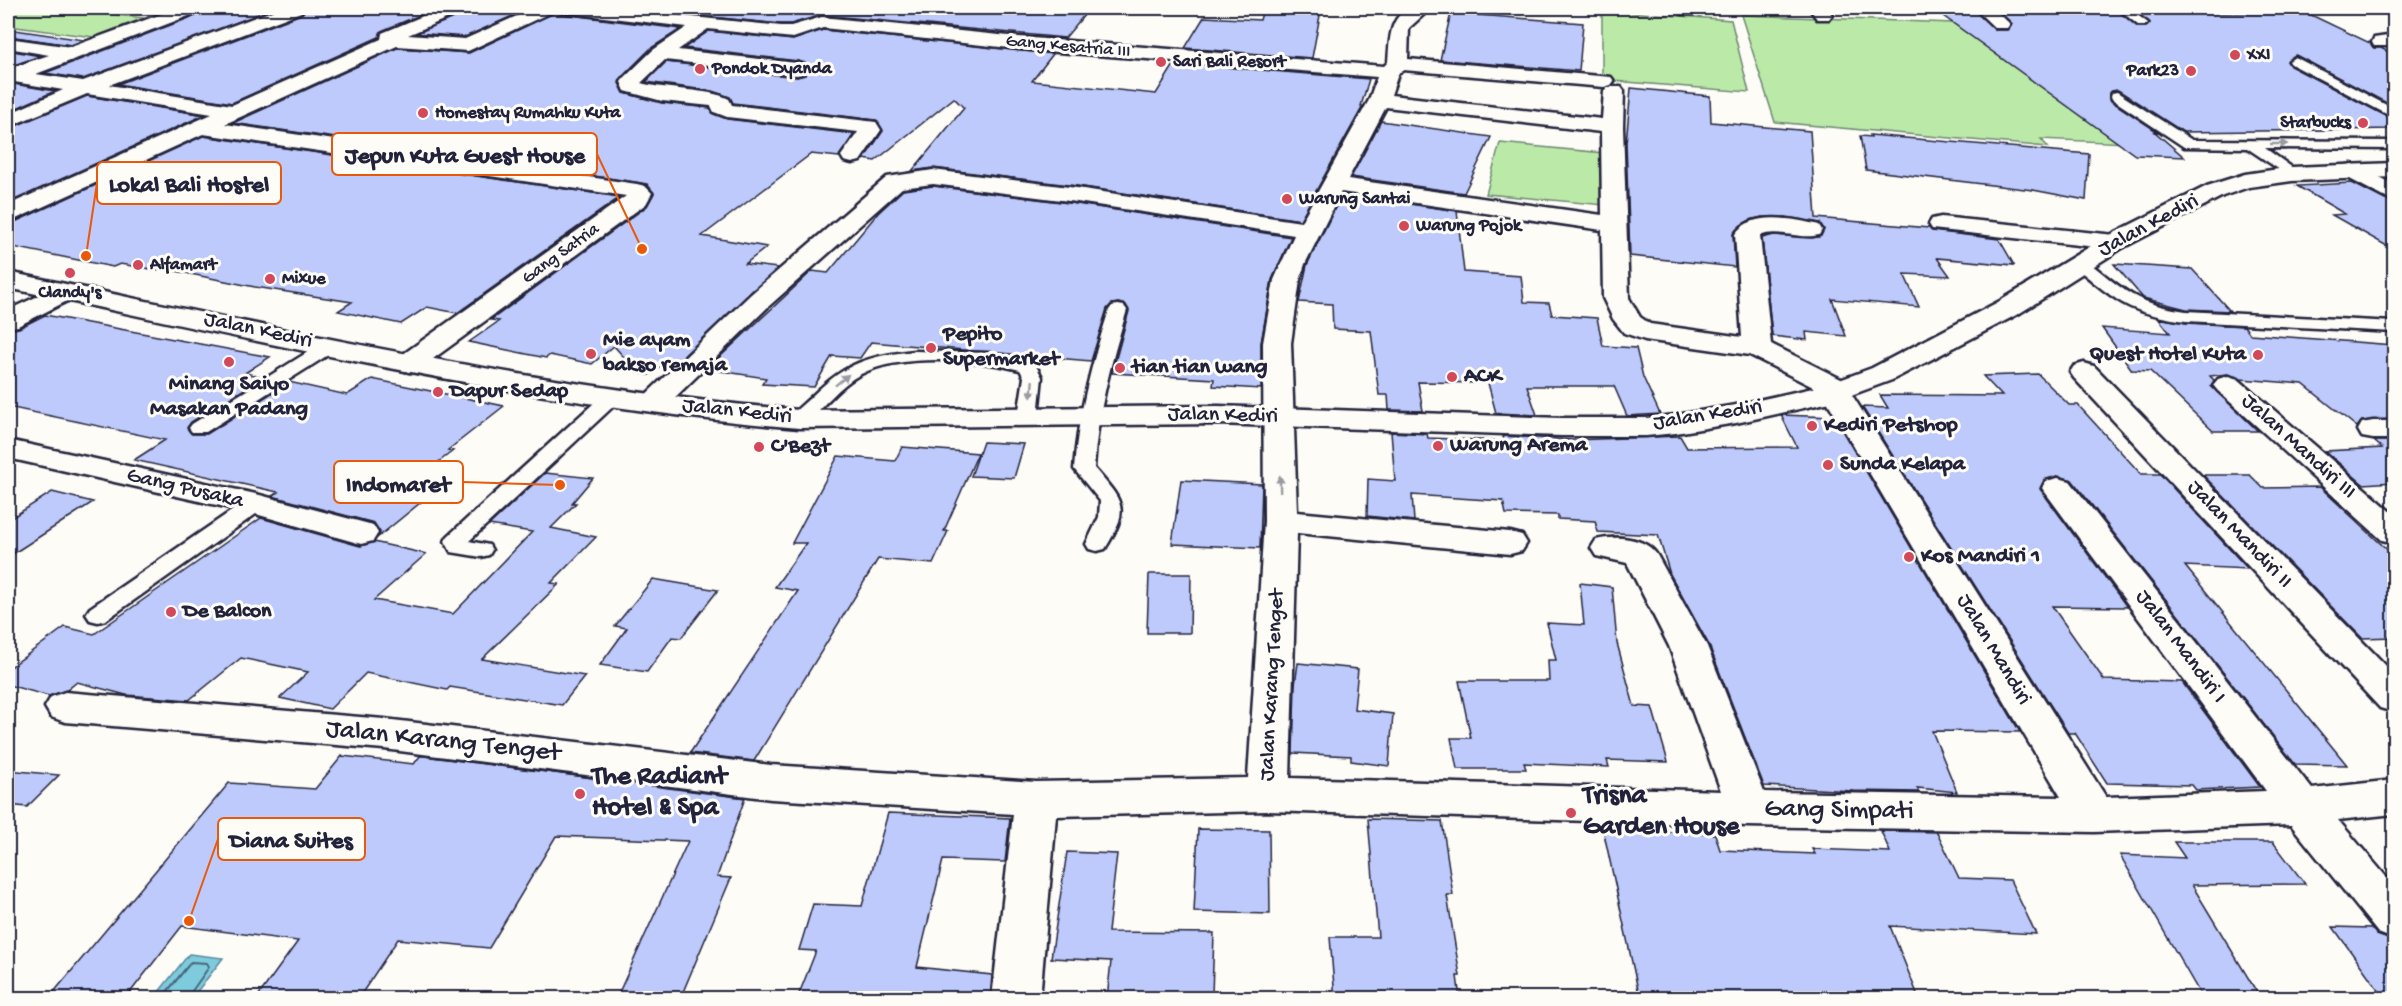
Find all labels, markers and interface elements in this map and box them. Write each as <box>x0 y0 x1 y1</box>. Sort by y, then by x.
street label: Gang Kesatria III <box>1005 31 1131 63</box>
place label: XXI <box>2246 45 2270 66</box>
marker: XXI <box>2228 48 2242 62</box>
place label: Sari Bali Resort <box>1173 52 1287 73</box>
marker: Sari Bali Resort <box>1154 55 1168 69</box>
place label: Pondok Dyanda <box>711 59 833 80</box>
place label: Park23 <box>2126 61 2179 82</box>
marker: Pondok Dyanda <box>693 62 707 76</box>
marker: Park23 <box>2184 64 2198 78</box>
place label: Homestay Rumahku Kuta <box>435 103 622 124</box>
marker: Homestay Rumahku Kuta <box>416 106 430 120</box>
place label: Starbucks <box>2280 113 2352 134</box>
marker: Starbucks <box>2356 116 2370 130</box>
callout: Jepun Kuta Guest House <box>332 133 597 175</box>
one-way arrow <box>2269 139 2288 149</box>
text: Jepun Kuta Guest House <box>344 143 587 172</box>
callout: Lokal Bali Hostel <box>97 162 281 204</box>
text: Lokal Bali Hostel <box>109 172 269 201</box>
place label: Warung Santai <box>1298 189 1410 210</box>
street label: Jalan Kediri <box>2094 189 2204 263</box>
marker: Warung Santai <box>1280 192 1294 206</box>
place label: Warung Pojok <box>1415 216 1523 237</box>
street label: Gang Satria <box>518 218 605 289</box>
marker: Warung Pojok <box>1397 219 1411 233</box>
place label: Alfamart <box>149 255 218 276</box>
marker: Alfamart <box>131 258 145 272</box>
marker: Clandy's <box>63 266 77 280</box>
place label: Mixue <box>282 269 326 290</box>
marker: Mixue <box>263 272 277 286</box>
place label: Clandy's <box>38 283 103 304</box>
street label: Jalan Kediri <box>201 307 315 355</box>
place label: Pepito Supermarket <box>942 322 1061 373</box>
place label: Mie ayam bakso remaja <box>602 328 729 379</box>
marker: Pepito Supermarket <box>924 341 938 355</box>
place label: Quest Hotel Kuta <box>2089 342 2248 368</box>
marker: Mie ayam bakso remaja <box>584 347 598 361</box>
marker: Quest Hotel Kuta <box>2251 348 2265 362</box>
marker: Minang Saiyo Masakan Padang <box>222 355 236 369</box>
place label: tian tian wang <box>1130 355 1268 381</box>
marker: tian tian wang <box>1113 361 1127 375</box>
place label: ACK <box>1463 364 1504 390</box>
marker: ACK <box>1445 370 1459 384</box>
place label: Minang Saiyo Masakan Padang <box>150 372 308 423</box>
one-way arrow <box>834 373 850 386</box>
place label: Dapur Sedap <box>448 379 568 405</box>
one-way arrow <box>1027 379 1037 398</box>
marker: Dapur Sedap <box>431 385 445 399</box>
street label: Jalan Mandiri III <box>2235 389 2361 505</box>
street label: Jalan Kediri <box>681 393 793 431</box>
street label: Jalan Kediri <box>1652 395 1764 437</box>
street label: Jalan Kediri <box>1168 402 1278 430</box>
place label: Kediri Petshop <box>1823 413 1958 439</box>
marker: Kediri Petshop <box>1805 419 1819 433</box>
place label: Warung Arema <box>1449 433 1589 459</box>
place label: C'Bezt <box>770 434 832 460</box>
marker: Warung Arema <box>1431 439 1445 453</box>
marker: C'Bezt <box>752 440 766 454</box>
place label: Sunda Kelapa <box>1840 452 1967 478</box>
marker: Sunda Kelapa <box>1821 458 1835 472</box>
callout: Indomaret <box>334 461 463 503</box>
street label: Gang Pusaka <box>124 463 247 515</box>
text: Indomaret <box>346 472 453 501</box>
one-way arrow <box>1275 474 1285 493</box>
street label: Jalan Mandiri II <box>2181 475 2297 595</box>
place label: Kos Mandiri 1 <box>1920 544 2040 570</box>
marker: Kos Mandiri 1 <box>1902 550 1916 564</box>
street label: Jalan Mandiri I <box>2129 585 2231 709</box>
street label: Jalan Karang Tenget <box>1255 586 1291 782</box>
street label: Jalan Mandiri <box>1950 590 2036 710</box>
place label: De Balcon <box>181 599 272 625</box>
marker: De Balcon <box>164 605 178 619</box>
street label: Jalan Karang Tenget <box>324 714 564 770</box>
place label: The Radiant Hotel & Spa <box>590 762 730 825</box>
place label: Trisna Garden House <box>1581 781 1741 844</box>
marker: The Radiant Hotel & Spa <box>573 787 587 801</box>
street label: Gang Simpati <box>1764 794 1914 828</box>
marker: Trisna Garden House <box>1564 806 1578 820</box>
callout: Diana Suites <box>218 818 365 860</box>
text: Diana Suites <box>227 828 354 857</box>

